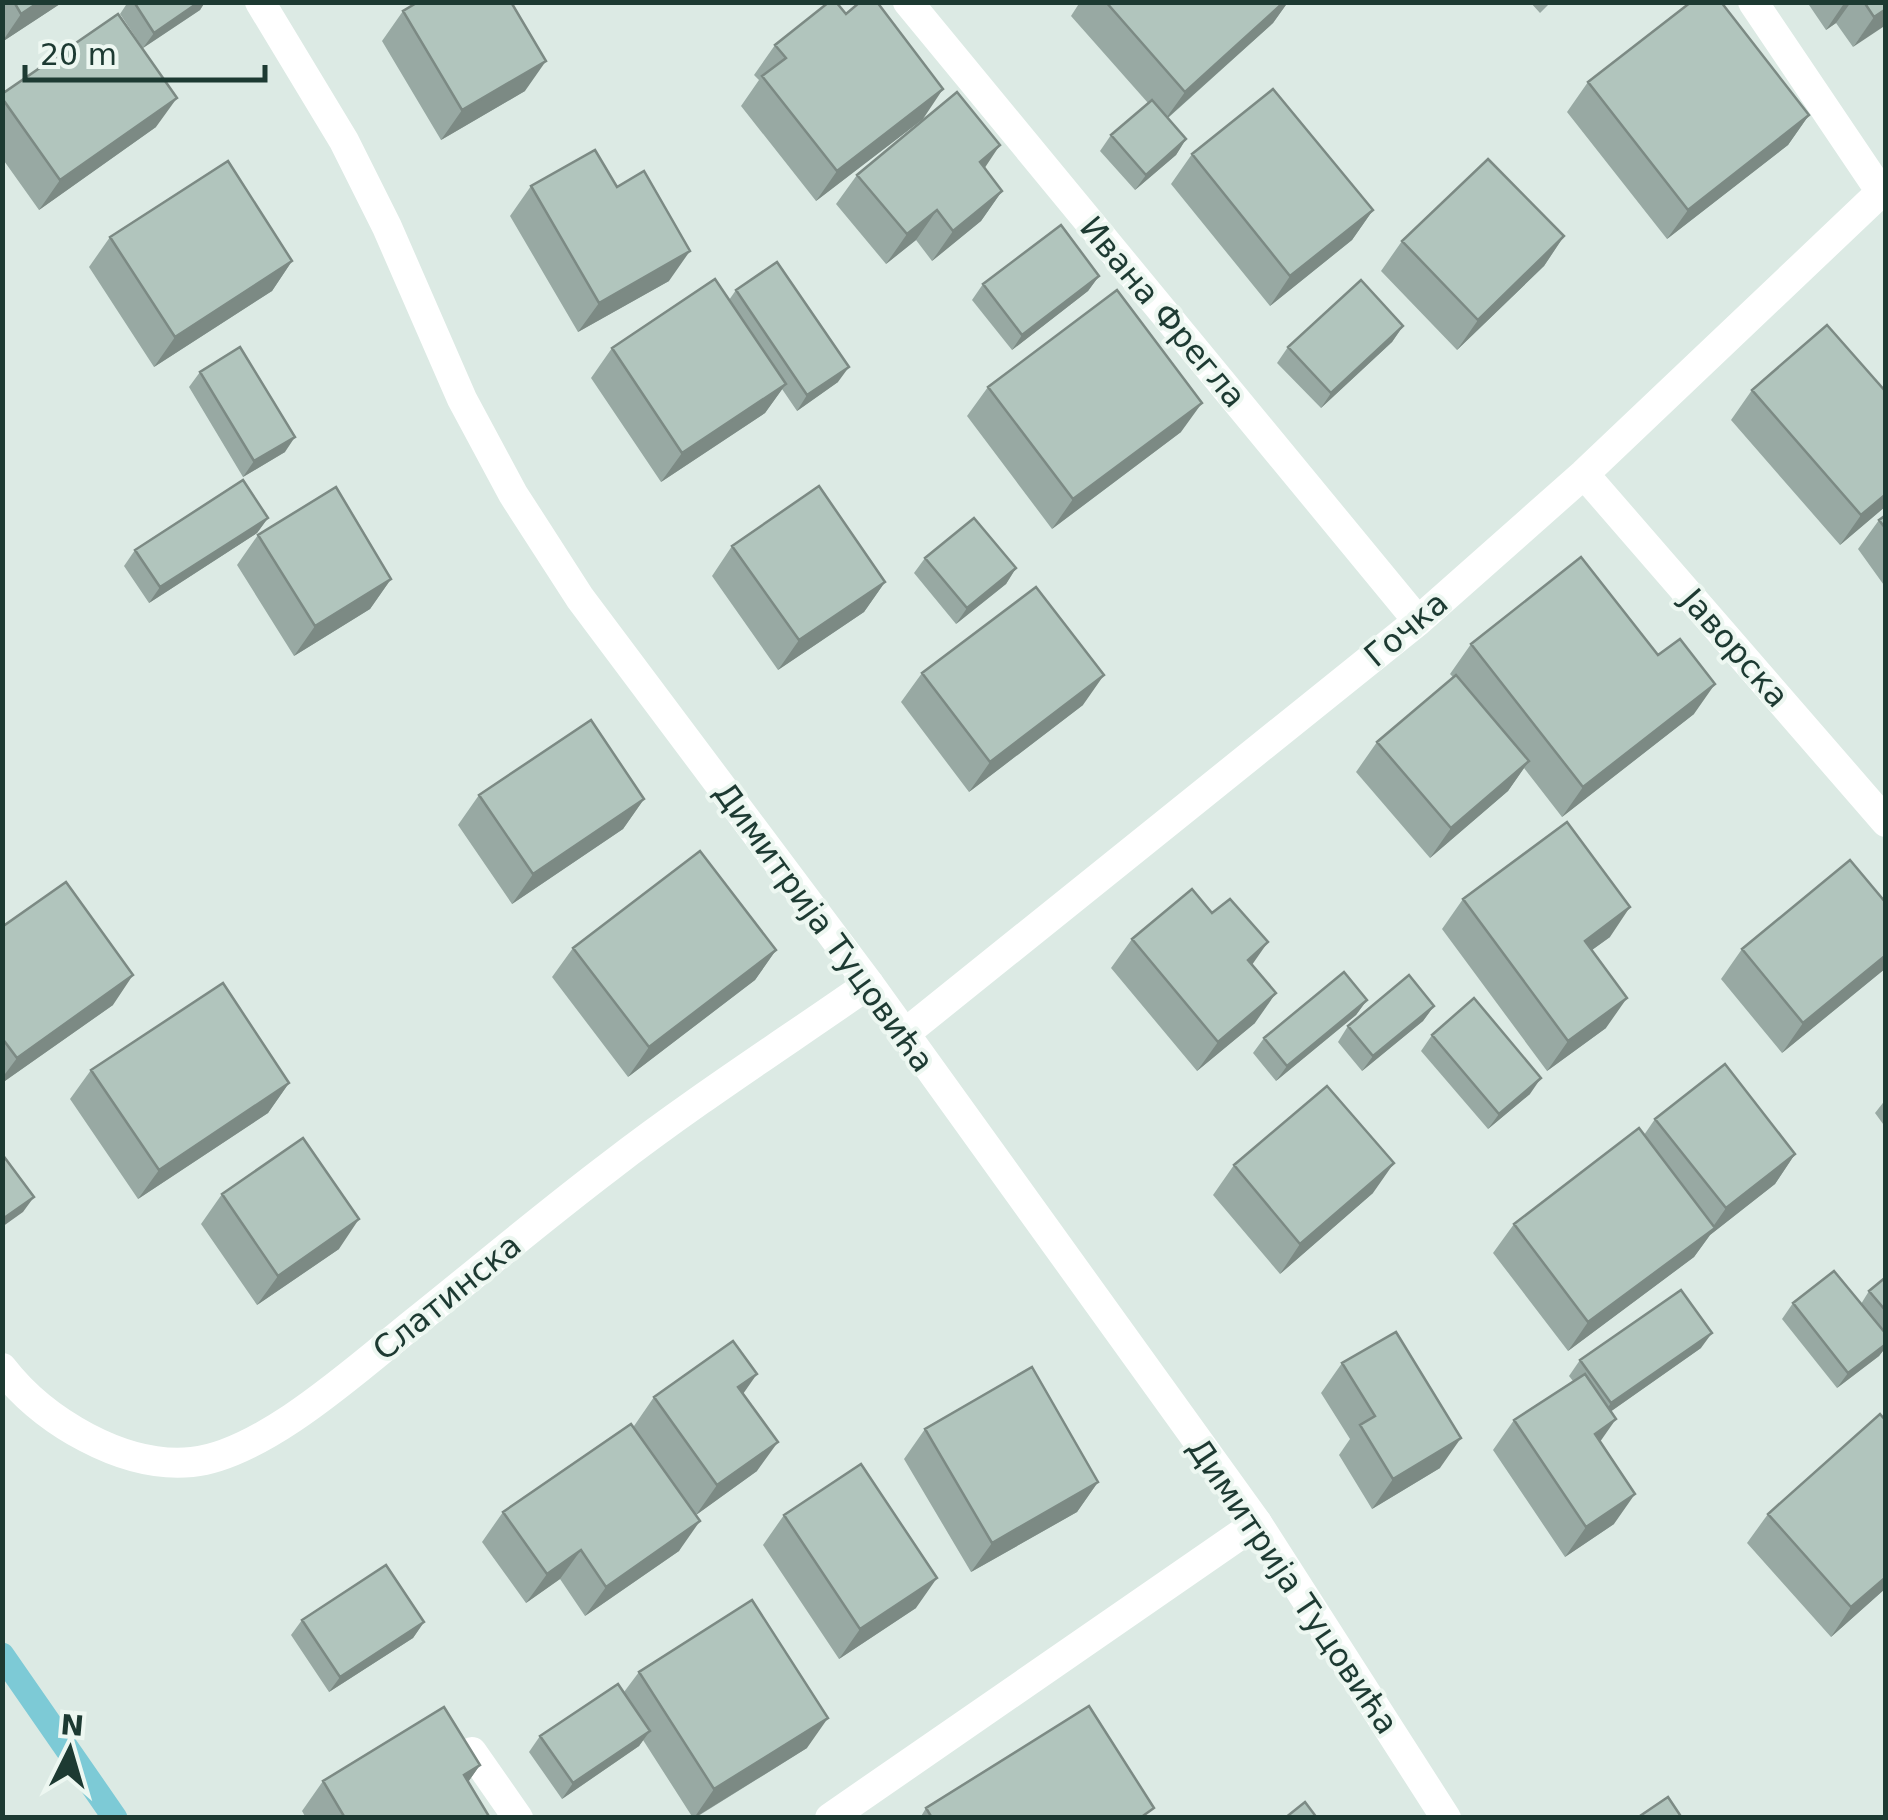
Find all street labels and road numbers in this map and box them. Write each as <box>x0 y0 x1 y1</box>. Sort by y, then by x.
street label: Ивана Фрегла <box>1072 209 1254 415</box>
street label: Јаворска <box>1672 580 1797 715</box>
street label: Гочка <box>1357 583 1455 675</box>
street label: Димитрија Туцовића <box>706 775 942 1079</box>
street label: Слатинска <box>365 1226 529 1368</box>
street label: Димитрија Туцовића <box>1180 1431 1406 1741</box>

